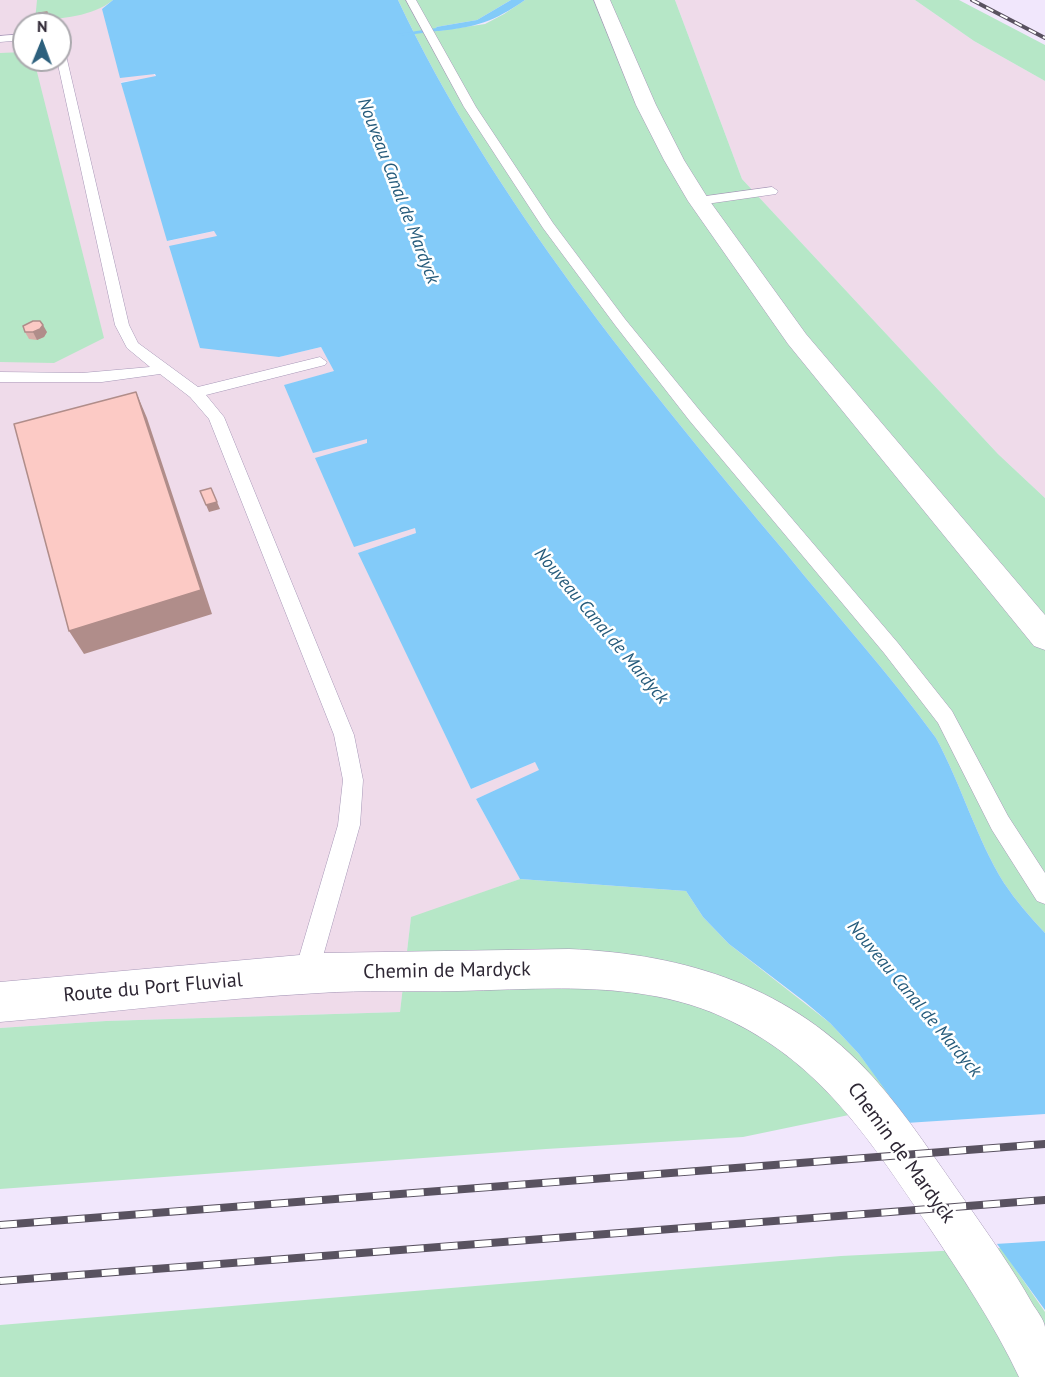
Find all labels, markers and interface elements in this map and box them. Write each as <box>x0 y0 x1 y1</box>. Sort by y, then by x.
north arrow <box>12 12 72 72</box>
text: N <box>37 16 48 36</box>
water label: Nouveau Canal de Mardyck <box>353 95 443 287</box>
water label: Nouveau Canal de Mardyck <box>529 544 673 708</box>
water label: Nouveau Canal de Mardyck <box>842 917 986 1081</box>
street label: Chemin de Mardyck <box>363 958 531 984</box>
street label: Route du Port Fluvial <box>62 968 244 1008</box>
street label: Chemin de Mardyck <box>842 1078 960 1228</box>

